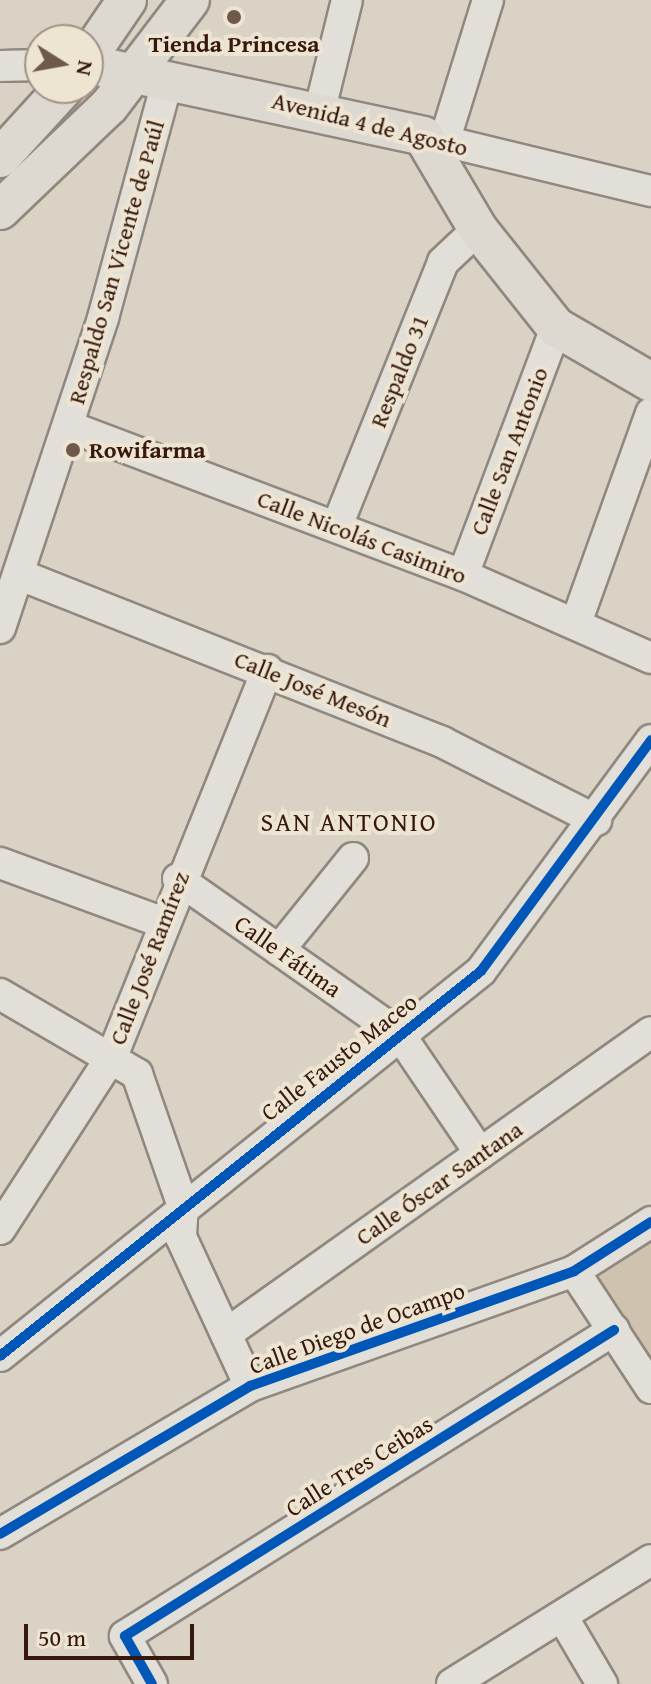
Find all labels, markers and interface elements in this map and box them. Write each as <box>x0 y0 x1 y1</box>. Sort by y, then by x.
marker: Tienda Princesa <box>225 8 243 26</box>
north arrow <box>24 24 104 104</box>
place label: Tienda Princesa <box>148 30 320 58</box>
text: N <box>68 58 103 78</box>
street label: Avenida 4 de Agosto <box>269 86 471 162</box>
street label: Respaldo San Vicente de Paúl <box>62 117 170 407</box>
street label: Respaldo 31 <box>363 310 435 432</box>
street label: Calle San Antonio <box>464 363 554 539</box>
place label: Rowifarma <box>89 436 206 464</box>
marker: Rowifarma <box>64 441 82 459</box>
street label: Calle Nicolás Casimiro <box>253 484 471 590</box>
street label: Calle José Mesón <box>230 644 396 734</box>
district label: SAN ANTONIO <box>260 806 438 838</box>
street label: Calle José Ramírez <box>103 867 195 1049</box>
street label: Calle Fátima <box>229 909 347 1003</box>
street label: Calle Fausto Maceo <box>255 987 423 1127</box>
street label: Calle Óscar Santana <box>350 1115 528 1251</box>
street label: Calle Diego de Ocampo <box>245 1276 469 1380</box>
street label: Calle Tres Ceibas <box>280 1409 438 1523</box>
scale bar <box>28 1608 198 1658</box>
text: 50 m <box>38 1620 86 1655</box>

